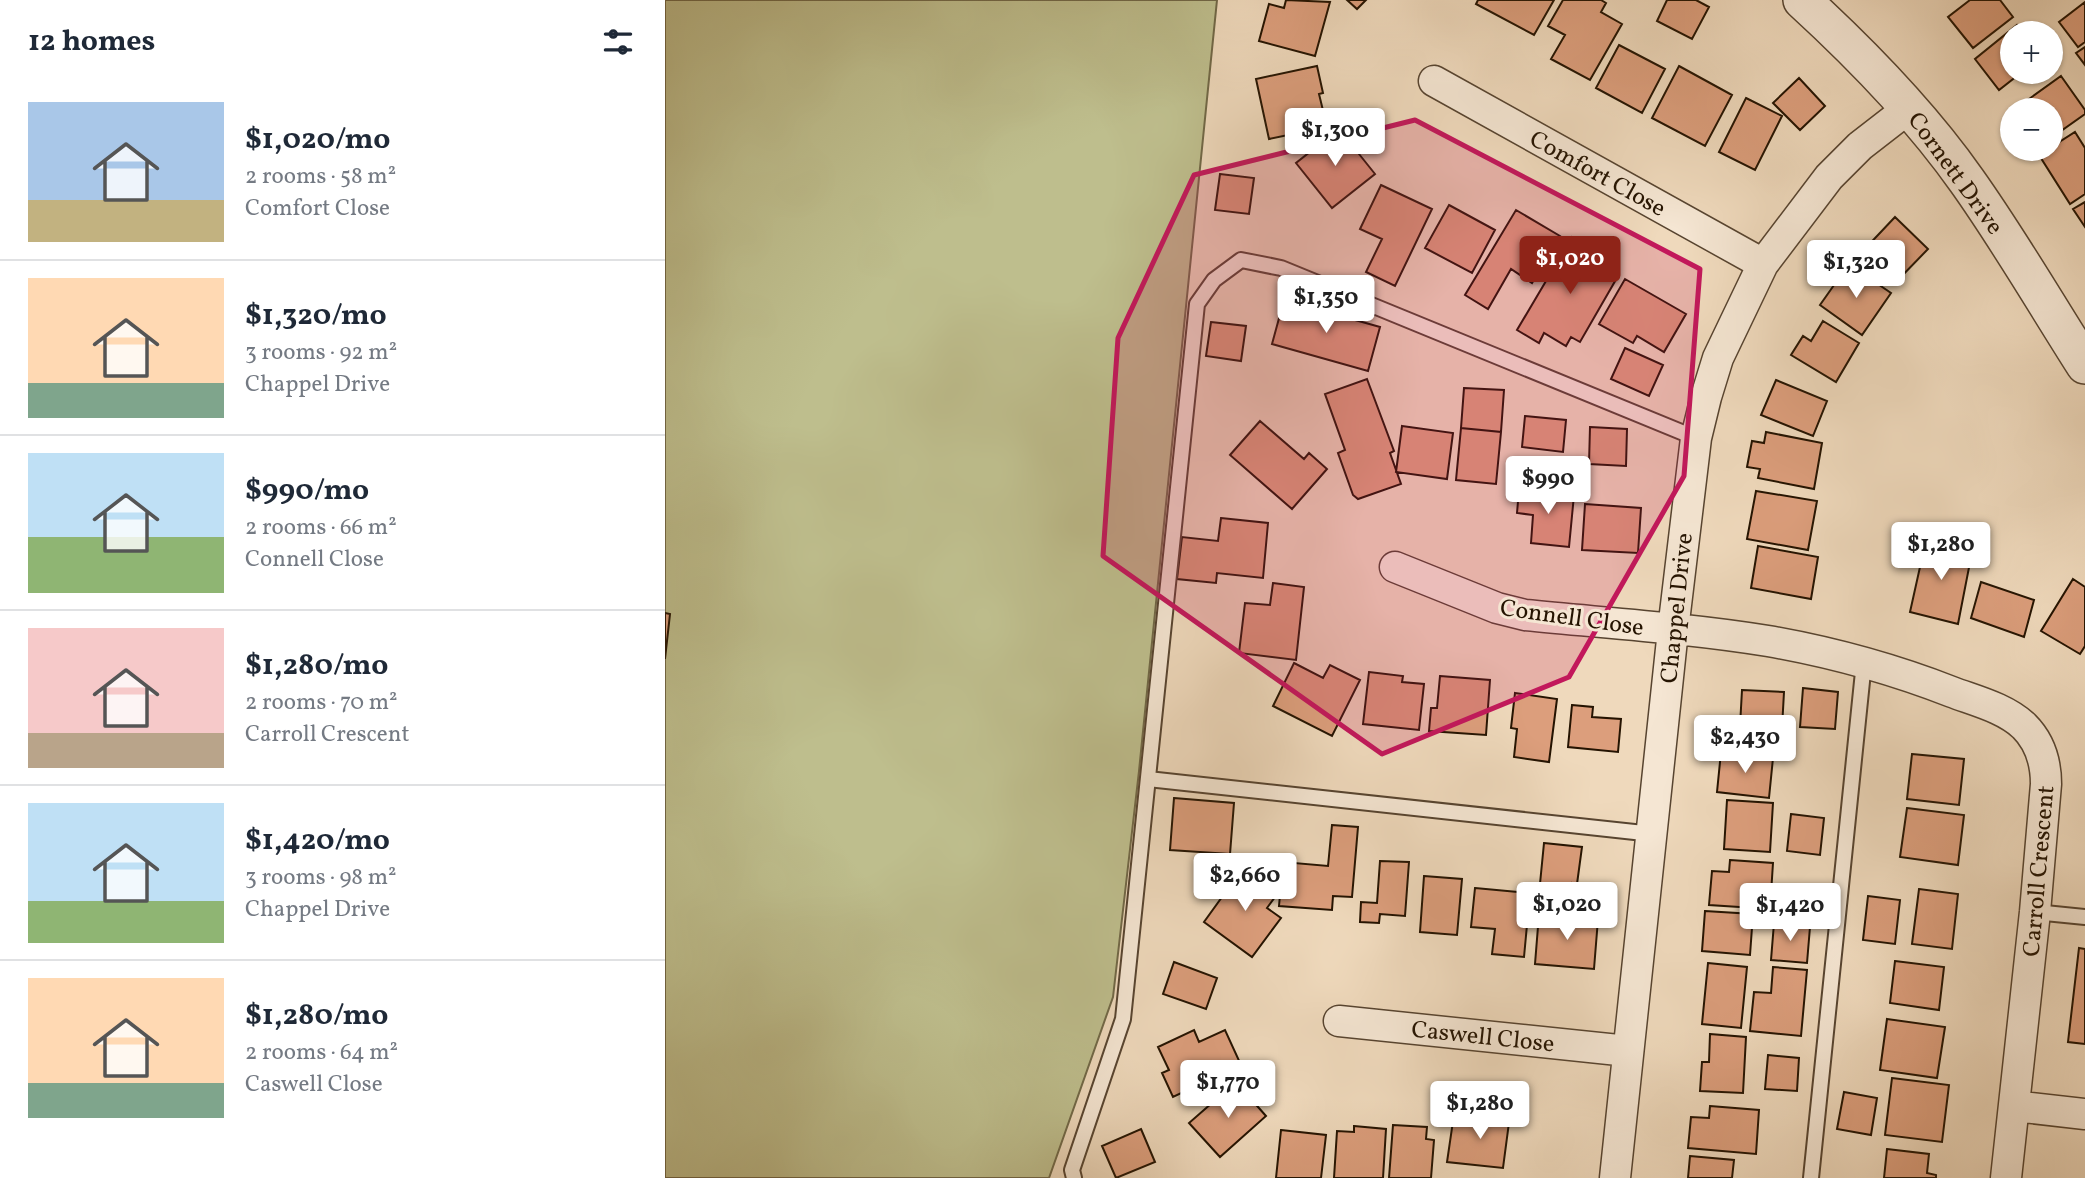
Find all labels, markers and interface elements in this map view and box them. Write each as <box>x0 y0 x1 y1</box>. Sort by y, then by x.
text: 12 homes <box>28 21 155 63</box>
map controls <box>2000 21 2063 161</box>
button: + <box>2000 21 2063 84</box>
icon: filters <box>599 23 637 61</box>
button: − <box>2000 98 2063 161</box>
street label: Cornett Drive <box>1898 106 2011 243</box>
pin: $1,300 <box>1278 108 1392 168</box>
text: $1,300 <box>1301 115 1369 147</box>
text: $1,020/mo <box>245 119 390 161</box>
street label: Comfort Close <box>1523 123 1671 226</box>
icon: home <box>84 130 168 214</box>
text: 2 rooms · 58 m² <box>245 161 396 193</box>
text: Comfort Close <box>245 193 390 225</box>
pin: $1,020 <box>1513 236 1627 296</box>
pin: $1,320 <box>1799 240 1913 300</box>
text: $1,020 <box>1536 243 1604 275</box>
text: $1,320 <box>1823 247 1889 279</box>
pin: $1,350 <box>1269 276 1383 335</box>
text: $1,350 <box>1293 282 1359 314</box>
text: $1,320/mo <box>245 295 387 337</box>
icon: home <box>84 306 168 390</box>
text: 3 rooms · 92 m² <box>245 337 397 369</box>
text: Chappel Drive <box>245 369 390 401</box>
pin: $990 <box>1507 456 1589 516</box>
text: $990 <box>1522 463 1574 495</box>
text: $990/mo <box>245 470 369 512</box>
icon: home <box>84 481 168 565</box>
text: 2 rooms · 66 m² <box>245 512 397 544</box>
pin: $1,280 <box>1884 522 1998 582</box>
text: $1,280 <box>1907 529 1975 561</box>
street label: Chappel Drive <box>1653 531 1703 685</box>
text: Connell Close <box>245 544 384 576</box>
street label: Connell Close <box>1498 592 1646 646</box>
text: $1,280/mo <box>245 645 388 687</box>
icon: home <box>84 656 168 740</box>
text: 2 rooms · 70 m² <box>245 687 398 719</box>
pin: $2,430 <box>1688 716 1802 775</box>
text: Carroll Crescent <box>245 719 410 751</box>
text: $2,430 <box>1710 722 1780 754</box>
street label: Carroll Crescent <box>2016 784 2064 958</box>
text: $1,420/mo <box>245 820 390 862</box>
icon: home <box>84 831 168 915</box>
pin: $2,660 <box>1188 853 1302 913</box>
text: $2,660 <box>1210 860 1280 892</box>
text: 3 rooms · 98 m² <box>245 862 397 894</box>
pin: $1,020 <box>1510 883 1624 942</box>
pin: $1,420 <box>1733 884 1847 943</box>
text: $1,020 <box>1533 889 1601 921</box>
text: $1,420 <box>1756 890 1824 922</box>
text: Chappel Drive <box>245 894 390 926</box>
text: $1,280/mo <box>245 995 388 1037</box>
icon: home <box>84 1006 168 1090</box>
street label: Caswell Close <box>1410 1014 1556 1062</box>
text: 2 rooms · 64 m² <box>245 1037 398 1069</box>
pin: $1,770 <box>1171 1060 1285 1120</box>
text: $1,770 <box>1196 1067 1260 1099</box>
text: Caswell Close <box>245 1069 383 1101</box>
pin: $1,280 <box>1423 1082 1537 1141</box>
text: $1,280 <box>1446 1088 1514 1120</box>

